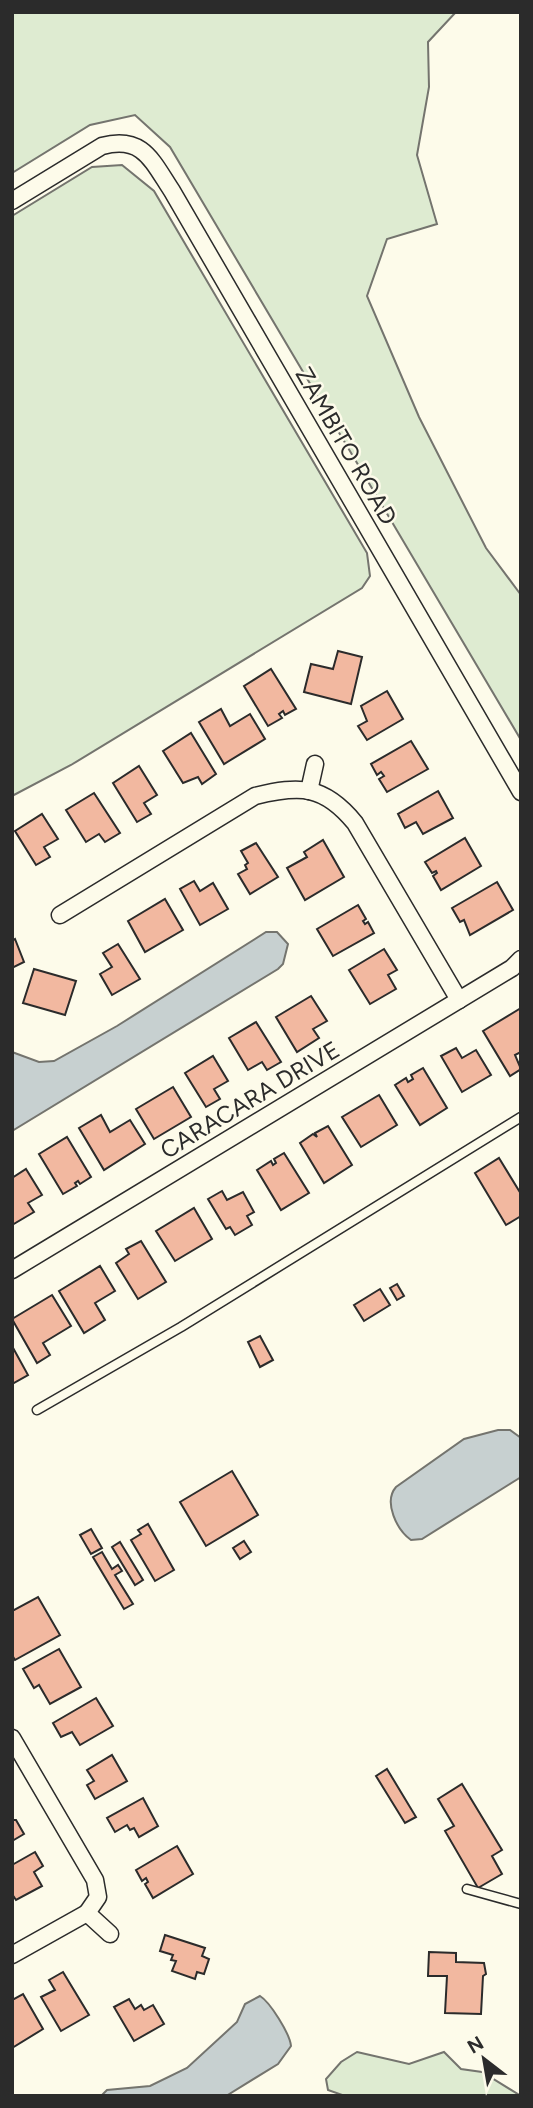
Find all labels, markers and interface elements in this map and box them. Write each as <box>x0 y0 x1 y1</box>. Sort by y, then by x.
street label: ZAMBITO ROAD <box>290 362 403 530</box>
street label: CARACARA DRIVE <box>155 1035 345 1165</box>
north arrow <box>449 2024 519 2094</box>
text: N <box>463 2031 488 2058</box>

